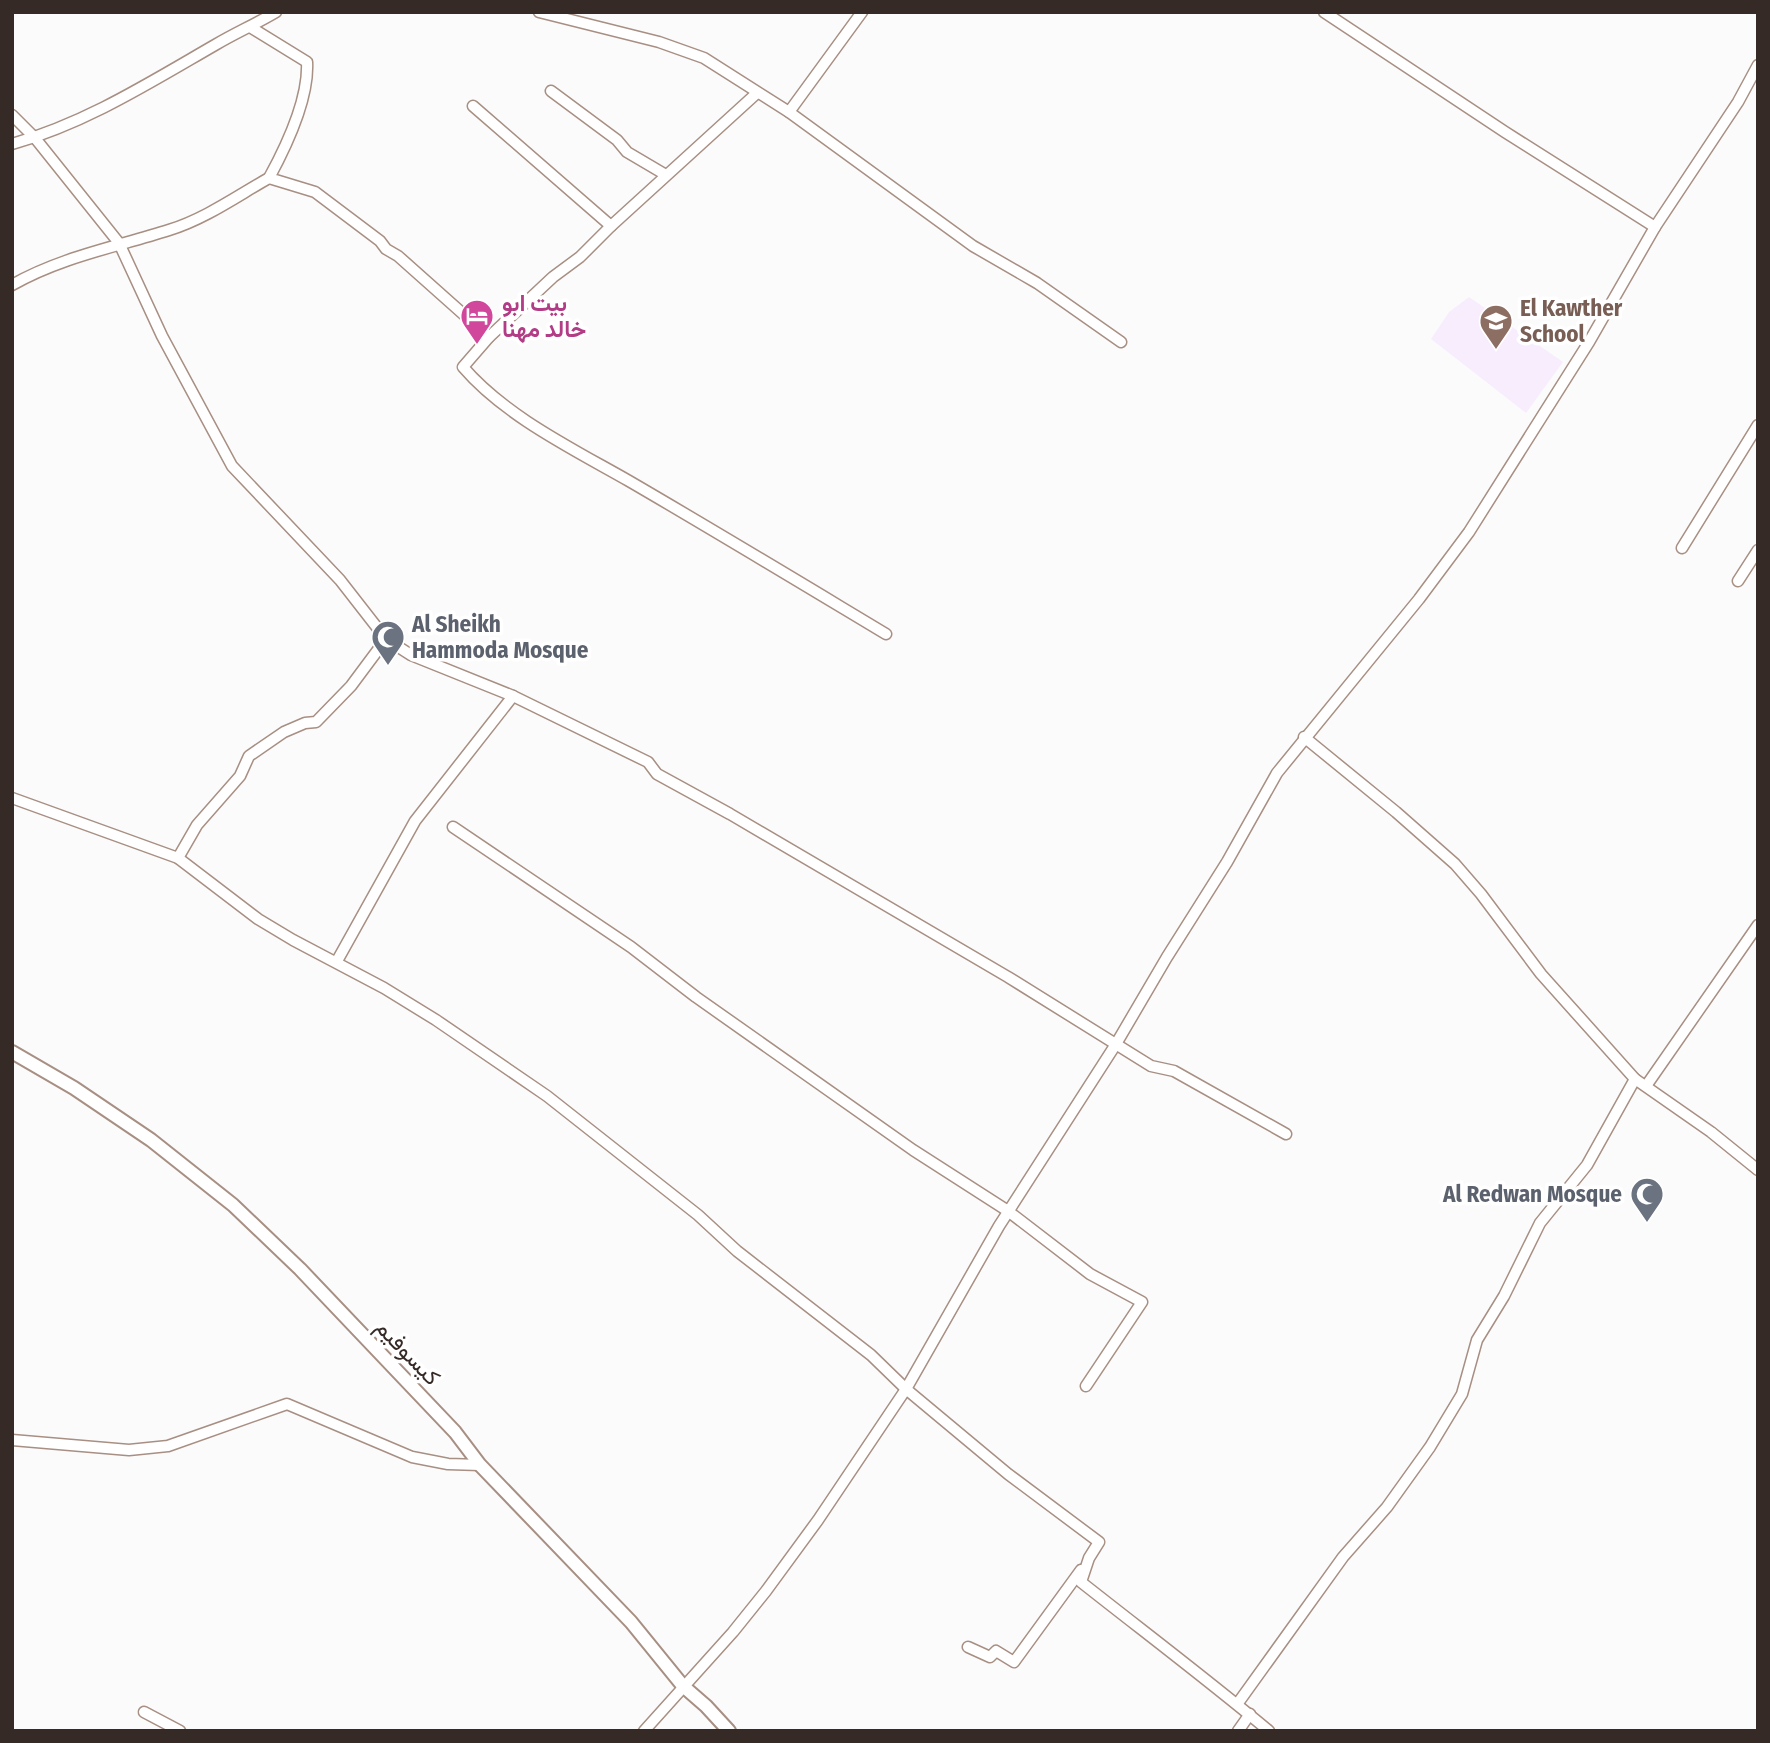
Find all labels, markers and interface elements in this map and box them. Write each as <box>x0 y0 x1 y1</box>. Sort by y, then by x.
place label: بيت ابو خالد مهنا <box>502 289 586 344</box>
place label: El Kawther School <box>1520 294 1623 348</box>
hotel icon: بيت ابو خالد مهنا <box>458 297 496 346</box>
school or university icon: El Kawther School <box>1477 302 1515 351</box>
place label: Al Sheikh Hammoda Mosque <box>411 610 589 664</box>
mosque icon: Al Sheikh Hammoda Mosque <box>369 618 407 667</box>
mosque icon: Al Redwan Mosque <box>1628 1175 1666 1224</box>
place label: Al Redwan Mosque <box>1442 1180 1622 1208</box>
street label: كيسوفيم <box>369 1313 446 1392</box>

